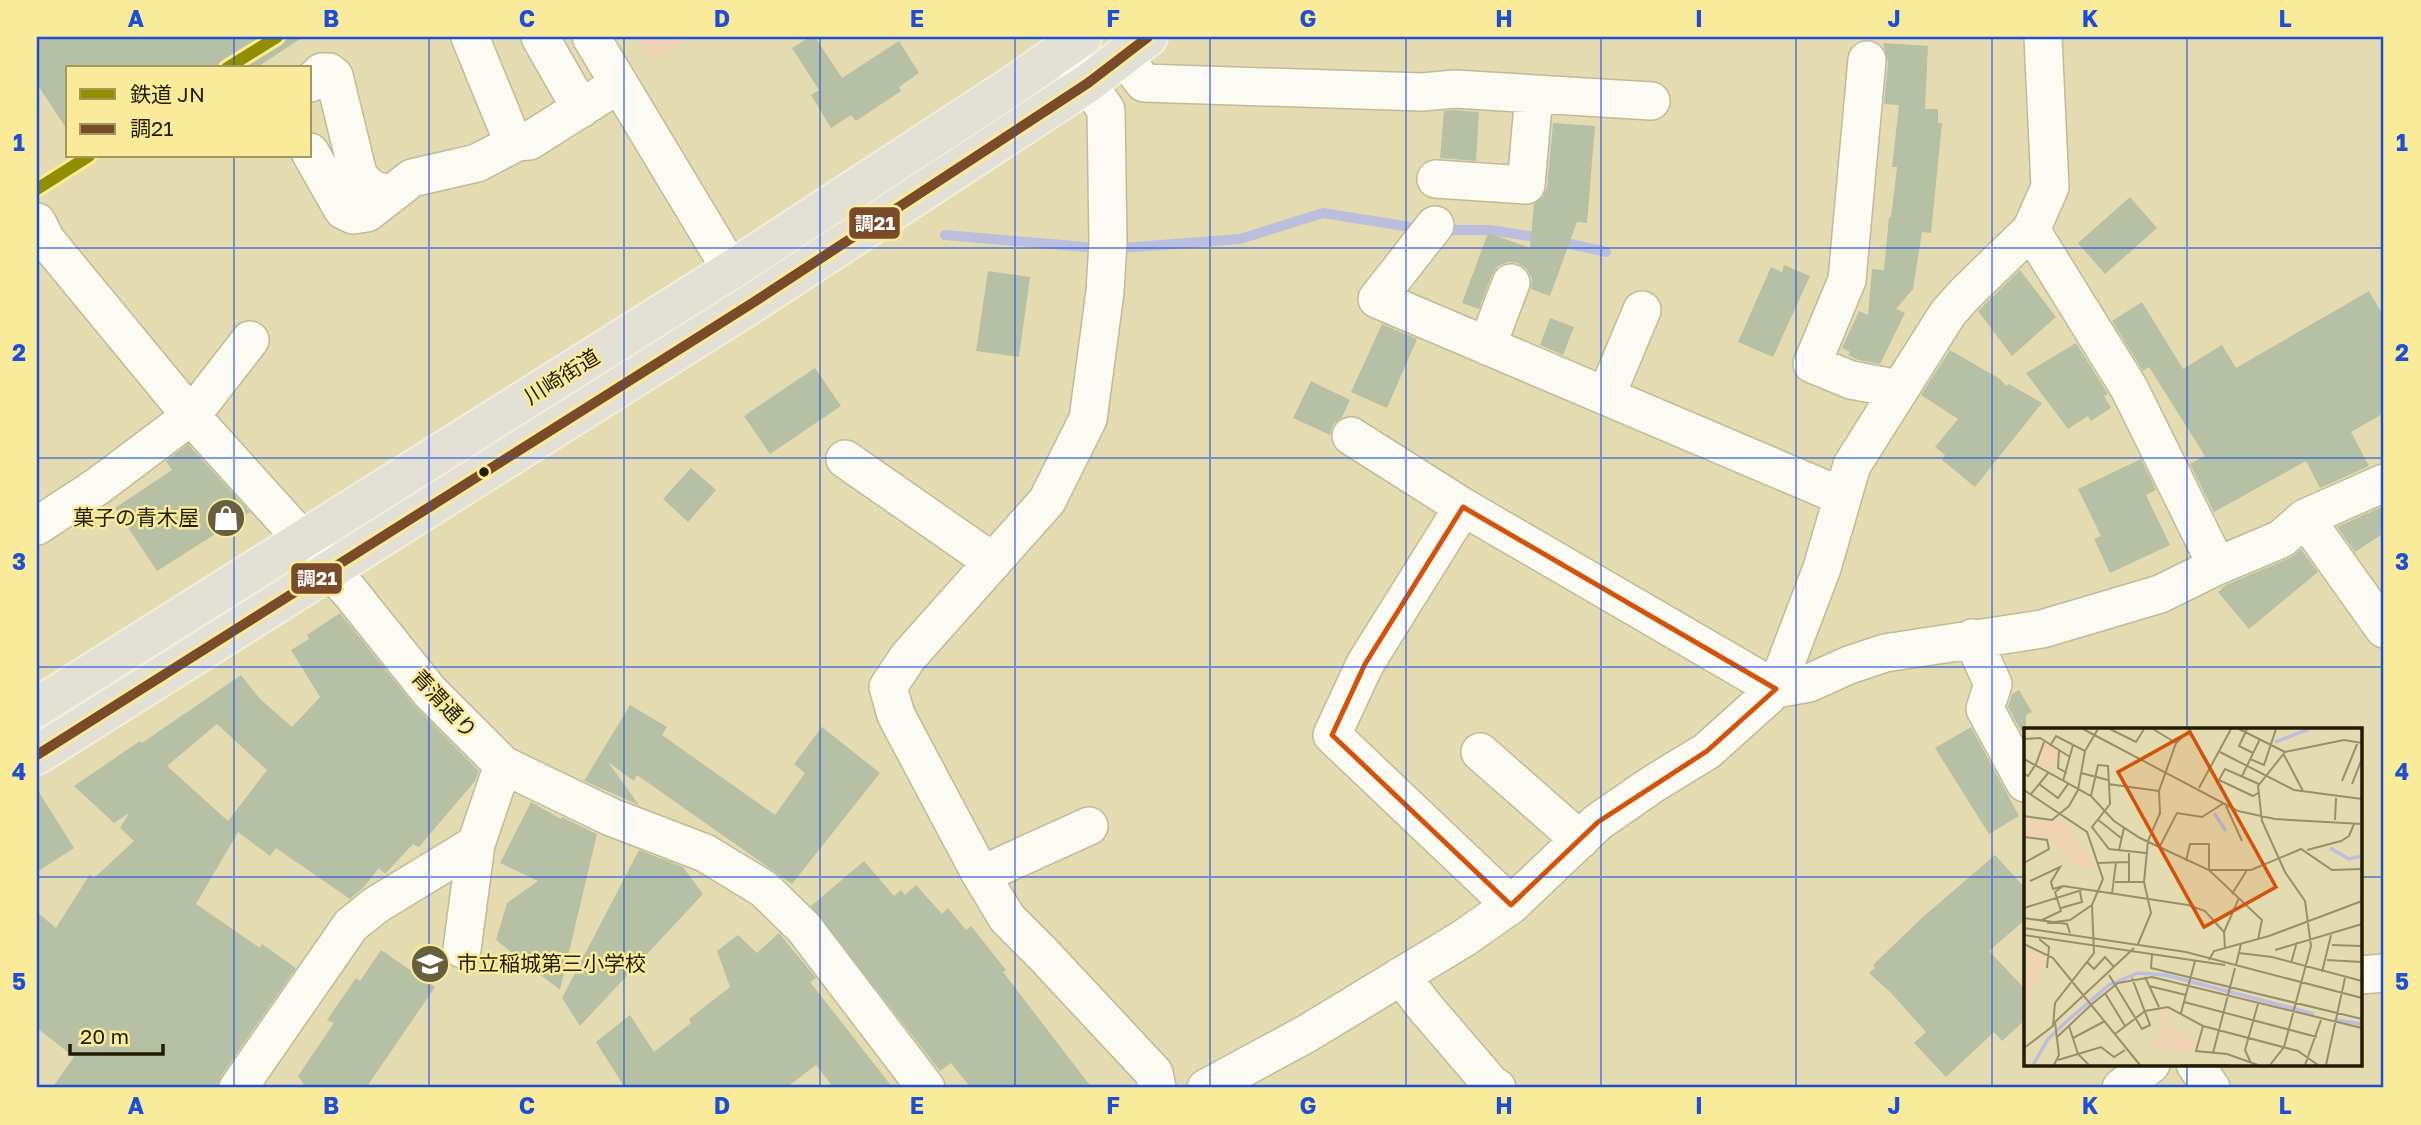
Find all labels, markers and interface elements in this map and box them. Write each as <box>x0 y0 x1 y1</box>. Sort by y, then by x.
text: A <box>128 4 145 32</box>
text: B <box>323 4 339 32</box>
text: C <box>519 4 535 32</box>
text: D <box>714 4 730 32</box>
text: E <box>910 4 924 32</box>
text: F <box>1106 4 1120 32</box>
text: G <box>1300 4 1316 32</box>
text: H <box>1495 4 1513 32</box>
text: I <box>1695 4 1703 32</box>
text: J <box>1887 4 1901 32</box>
text: K <box>2082 4 2099 32</box>
text: L <box>2278 4 2292 32</box>
legend <box>66 66 312 158</box>
text: 鉄道 JN <box>130 81 205 107</box>
text: 調21 <box>130 115 173 141</box>
text: 1 <box>13 128 25 156</box>
text: 1 <box>2396 128 2408 156</box>
line badge: 調21 <box>848 206 901 240</box>
text: 調21 <box>855 211 895 234</box>
text: 2 <box>12 338 26 366</box>
text: 2 <box>2395 338 2409 366</box>
street label: 川崎街道 <box>519 343 604 409</box>
unlabelled marker <box>477 465 491 479</box>
shop icon: 菓子の青木屋 <box>205 497 247 539</box>
place label: 菓子の青木屋 <box>73 504 199 530</box>
text: 3 <box>12 547 26 575</box>
text: 3 <box>2395 547 2409 575</box>
line badge: 調21 <box>290 562 343 595</box>
text: 調21 <box>297 566 337 589</box>
street label: 青渭通り <box>407 664 483 743</box>
inset map <box>2024 728 2362 1066</box>
text: 4 <box>12 757 26 785</box>
text: 4 <box>2395 757 2409 785</box>
school or university icon: 市立稲城第三小学校 <box>409 943 451 985</box>
place label: 市立稲城第三小学校 <box>457 950 646 976</box>
text: 5 <box>12 967 26 995</box>
text: 5 <box>2395 967 2409 995</box>
scale bar <box>70 1013 163 1057</box>
text: 20 m <box>80 1023 129 1049</box>
text: A <box>128 1091 145 1119</box>
text: B <box>323 1091 339 1119</box>
text: C <box>519 1091 535 1119</box>
text: D <box>714 1091 730 1119</box>
text: E <box>910 1091 924 1119</box>
text: F <box>1106 1091 1120 1119</box>
text: G <box>1300 1091 1316 1119</box>
text: H <box>1495 1091 1513 1119</box>
text: I <box>1695 1091 1703 1119</box>
text: J <box>1887 1091 1901 1119</box>
text: K <box>2082 1091 2099 1119</box>
text: L <box>2278 1091 2292 1119</box>

